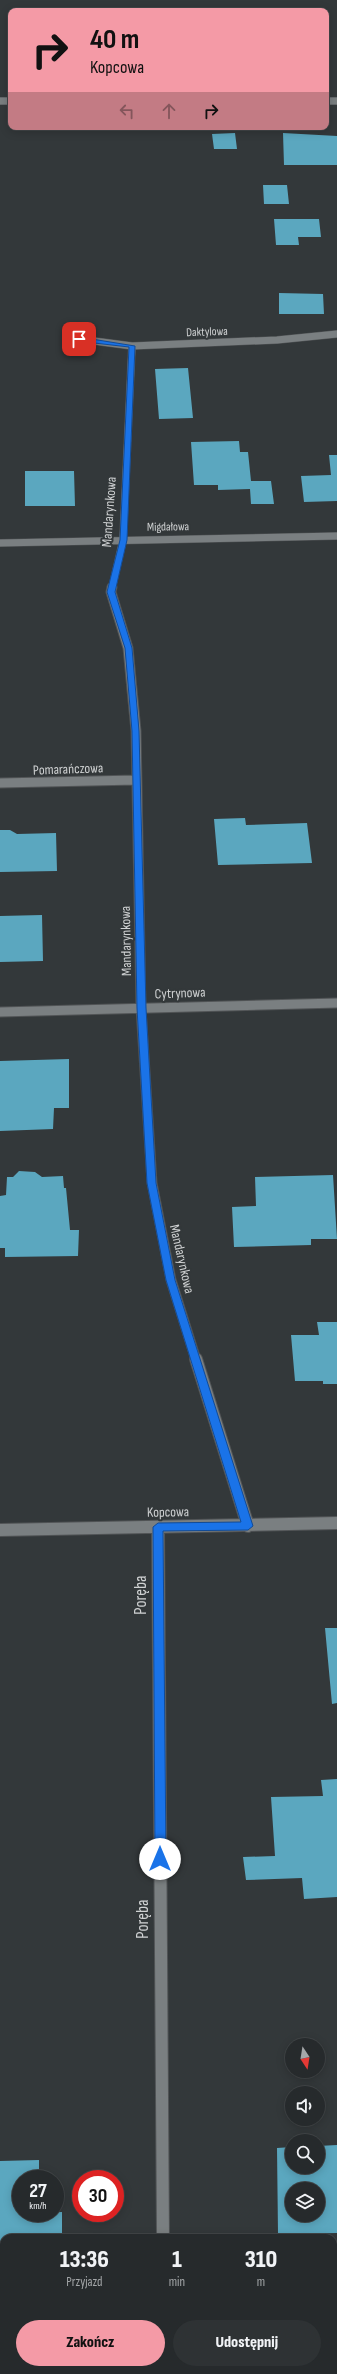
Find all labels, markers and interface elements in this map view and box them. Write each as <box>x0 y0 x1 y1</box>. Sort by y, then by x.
text: 40 m <box>90 23 139 56</box>
icon: right <box>24 24 76 76</box>
text: Kopcowa <box>90 57 144 78</box>
icon: left <box>116 100 138 122</box>
icon: ahead <box>158 100 180 122</box>
icon: right <box>200 100 222 122</box>
pin <box>62 322 96 356</box>
street label: Daktylowa <box>186 324 228 340</box>
icon: arrive <box>68 328 90 350</box>
street label: Mandarynkowa <box>98 476 120 548</box>
street label: Migdałowa <box>147 519 190 535</box>
street label: Pomarańczowa <box>33 759 103 779</box>
street label: Mandarynkowa <box>117 906 135 976</box>
street label: Cytrynowa <box>154 984 206 1002</box>
street label: Mandarynkowa <box>166 1223 198 1295</box>
street label: Kopcowa <box>147 1503 189 1521</box>
street label: Poręba <box>131 1575 151 1615</box>
position arrow <box>139 1838 181 1880</box>
street label: Poręba <box>133 1899 153 1939</box>
north arrow <box>285 2038 325 2078</box>
map controls <box>285 2038 325 2222</box>
button: sound <box>285 2086 325 2126</box>
button: search <box>285 2134 325 2174</box>
speed limit sign: 30 <box>72 2170 124 2222</box>
text: 27 <box>29 2179 47 2203</box>
button: layers <box>285 2182 325 2222</box>
text: km/h <box>29 2200 47 2212</box>
text: 13:36 <box>60 2245 109 2274</box>
text: 1 <box>172 2245 182 2274</box>
text: 310 <box>245 2245 277 2274</box>
text: Przyjazd <box>66 2274 102 2290</box>
text: min <box>169 2274 185 2290</box>
text: m <box>257 2274 265 2290</box>
button: Zakończ <box>16 2320 165 2366</box>
button: Udostępnij <box>173 2320 321 2366</box>

